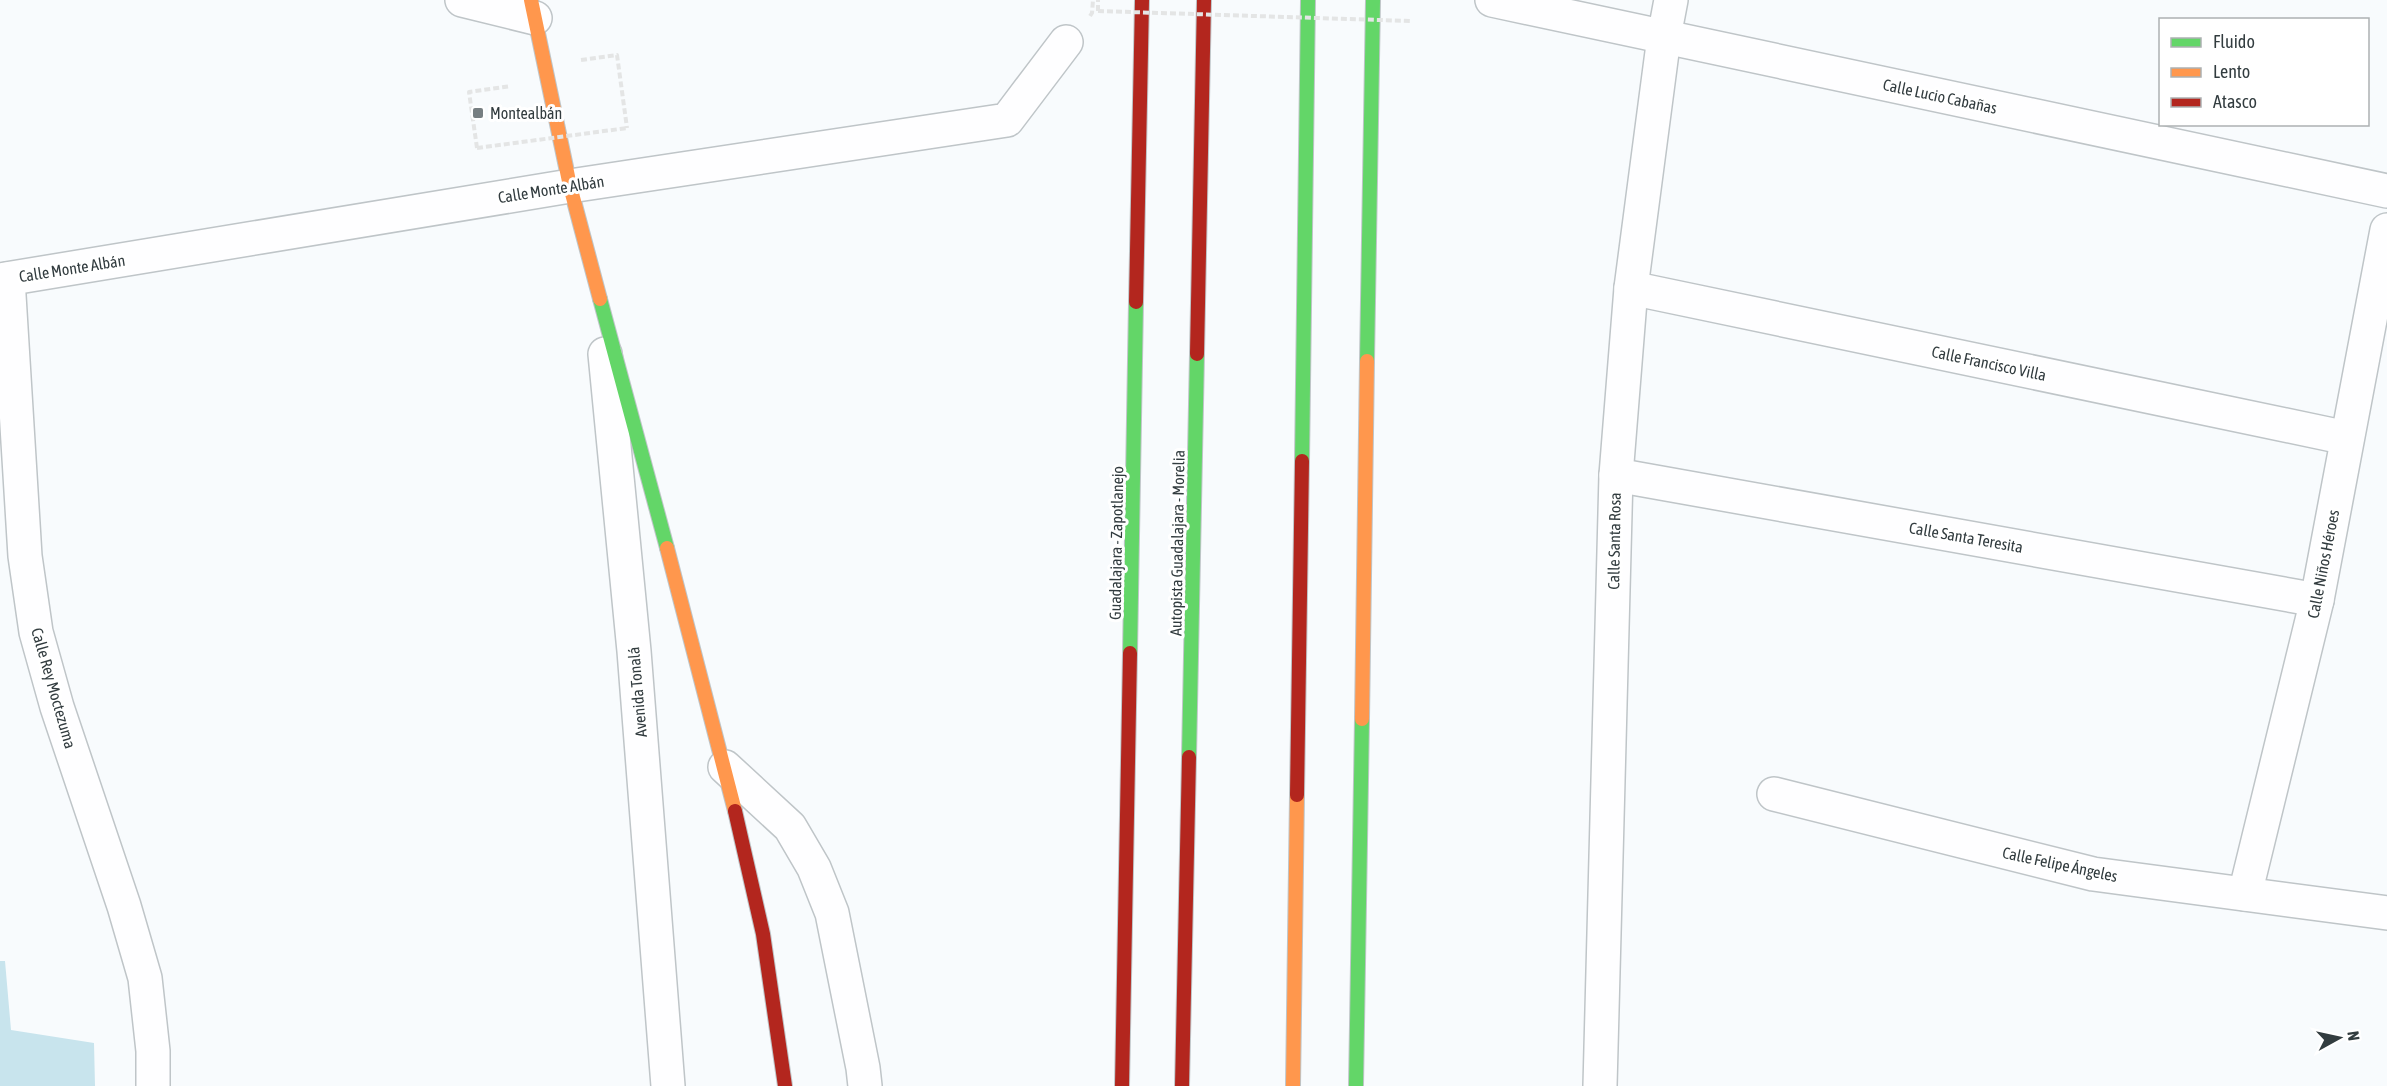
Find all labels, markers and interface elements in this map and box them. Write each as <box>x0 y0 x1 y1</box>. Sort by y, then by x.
legend <box>2159 18 2369 126</box>
text: Fluido <box>2213 31 2255 52</box>
text: Lento <box>2213 61 2250 82</box>
street label: Calle Lucio Cabañas <box>1881 75 1999 117</box>
text: Atasco <box>2213 91 2257 112</box>
place label: Montealbán <box>490 104 562 122</box>
marker: Montealbán <box>471 106 485 120</box>
street label: Calle Monte Albán <box>497 172 605 206</box>
street label: Calle Monte Albán <box>18 251 126 285</box>
street label: Calle Francisco Villa <box>1930 342 2048 384</box>
street label: Autopista Guadalajara - Morelia <box>1166 450 1189 636</box>
street label: Guadalajara - Zapotlanejo <box>1106 466 1127 620</box>
street label: Calle Santa Rosa <box>1604 492 1624 590</box>
street label: Calle Niños Héroes <box>2304 508 2342 620</box>
street label: Calle Santa Teresita <box>1908 518 2024 556</box>
street label: Calle Rey Moctezuma <box>27 626 80 751</box>
street label: Avenida Tonalá <box>624 646 650 738</box>
street label: Calle Felipe Ángeles <box>2001 843 2120 886</box>
north arrow <box>2309 1008 2369 1068</box>
text: N <box>2344 1030 2363 1042</box>

